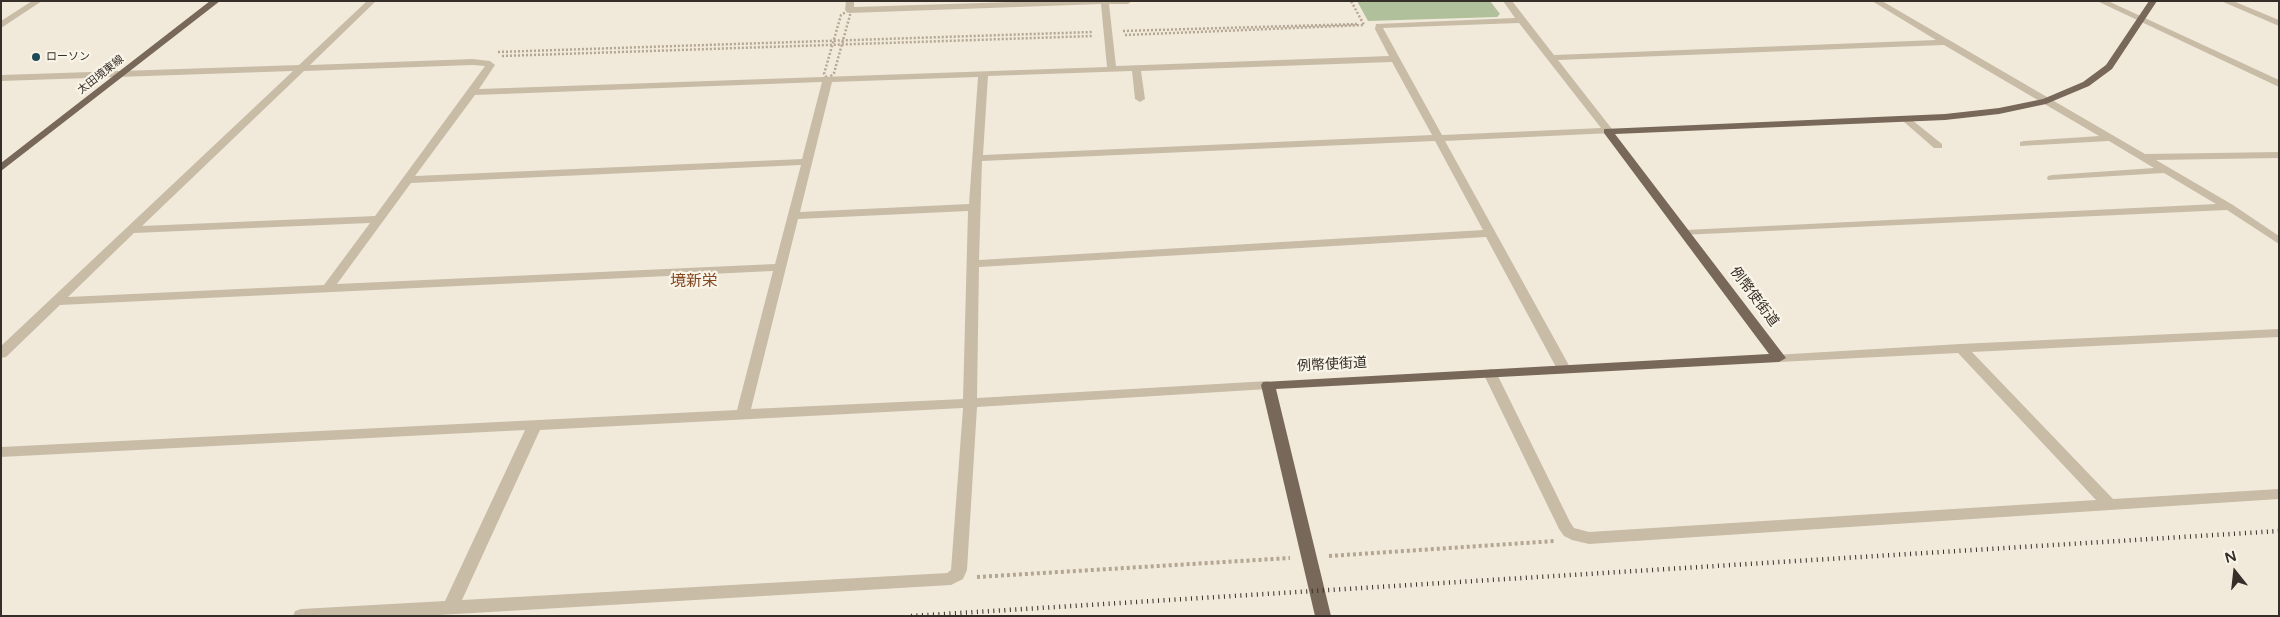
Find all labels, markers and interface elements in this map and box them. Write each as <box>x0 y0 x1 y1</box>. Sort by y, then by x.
place label: ローソン <box>46 50 90 64</box>
marker: ローソン <box>30 51 42 63</box>
street label: 太田境東線 <box>75 53 127 97</box>
street label: 例幣使街道 <box>1726 264 1782 330</box>
district label: 境新栄 <box>670 272 718 292</box>
street label: 例幣使街道 <box>1297 355 1367 375</box>
north arrow <box>2210 547 2260 597</box>
text: N <box>2223 547 2238 567</box>

